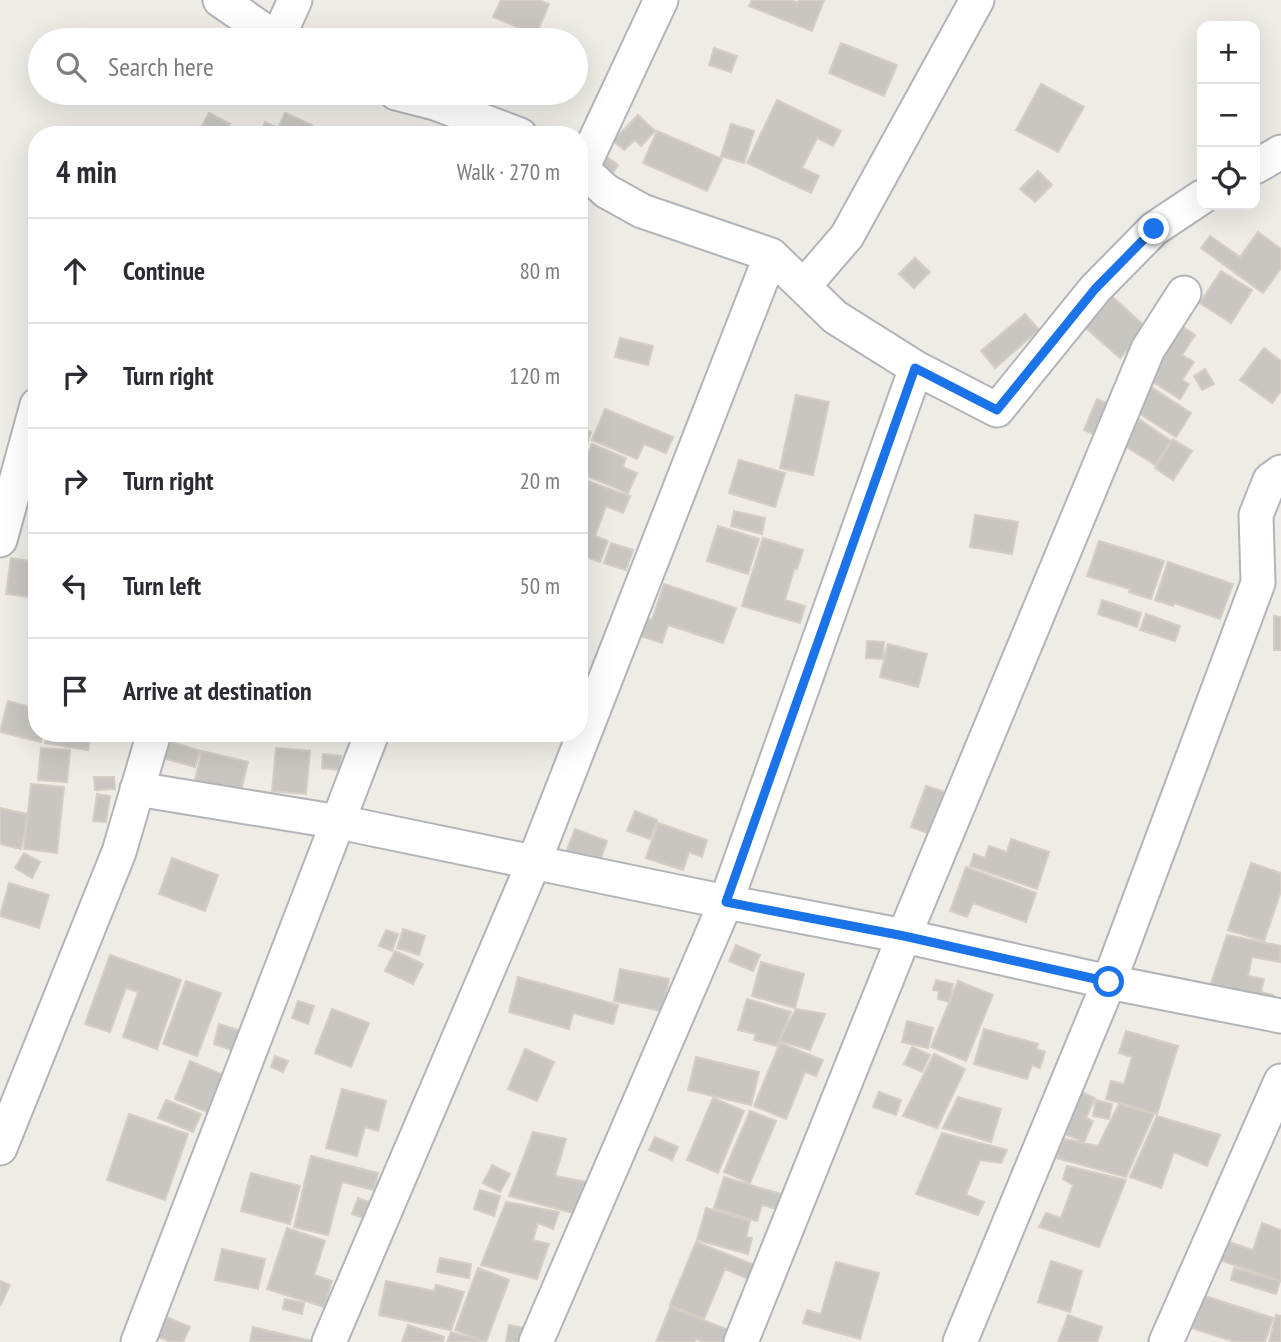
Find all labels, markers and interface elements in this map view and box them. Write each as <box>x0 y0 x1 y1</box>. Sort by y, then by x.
map controls <box>1197 21 1260 210</box>
button: + <box>1197 21 1260 84</box>
search box <box>28 28 588 105</box>
icon: search <box>52 48 90 86</box>
text: Search here <box>108 50 214 83</box>
button: − <box>1197 84 1260 147</box>
button: locate <box>1197 147 1260 210</box>
text: 4 min <box>56 152 117 191</box>
text: Walk · 270 m <box>457 157 560 186</box>
route end <box>1138 213 1169 244</box>
icon: ahead <box>56 252 94 290</box>
text: Continue <box>123 254 205 287</box>
text: 80 m <box>519 256 560 285</box>
icon: right <box>56 357 94 395</box>
text: Turn right <box>123 359 214 392</box>
text: 120 m <box>509 361 560 390</box>
icon: right <box>56 462 94 500</box>
text: Turn right <box>123 464 214 497</box>
text: 20 m <box>519 466 560 495</box>
icon: left <box>56 567 94 605</box>
text: Turn left <box>123 569 201 602</box>
text: 50 m <box>519 571 560 600</box>
icon: arrive <box>56 672 94 710</box>
text: Arrive at destination <box>123 674 312 707</box>
route start <box>1093 966 1124 997</box>

